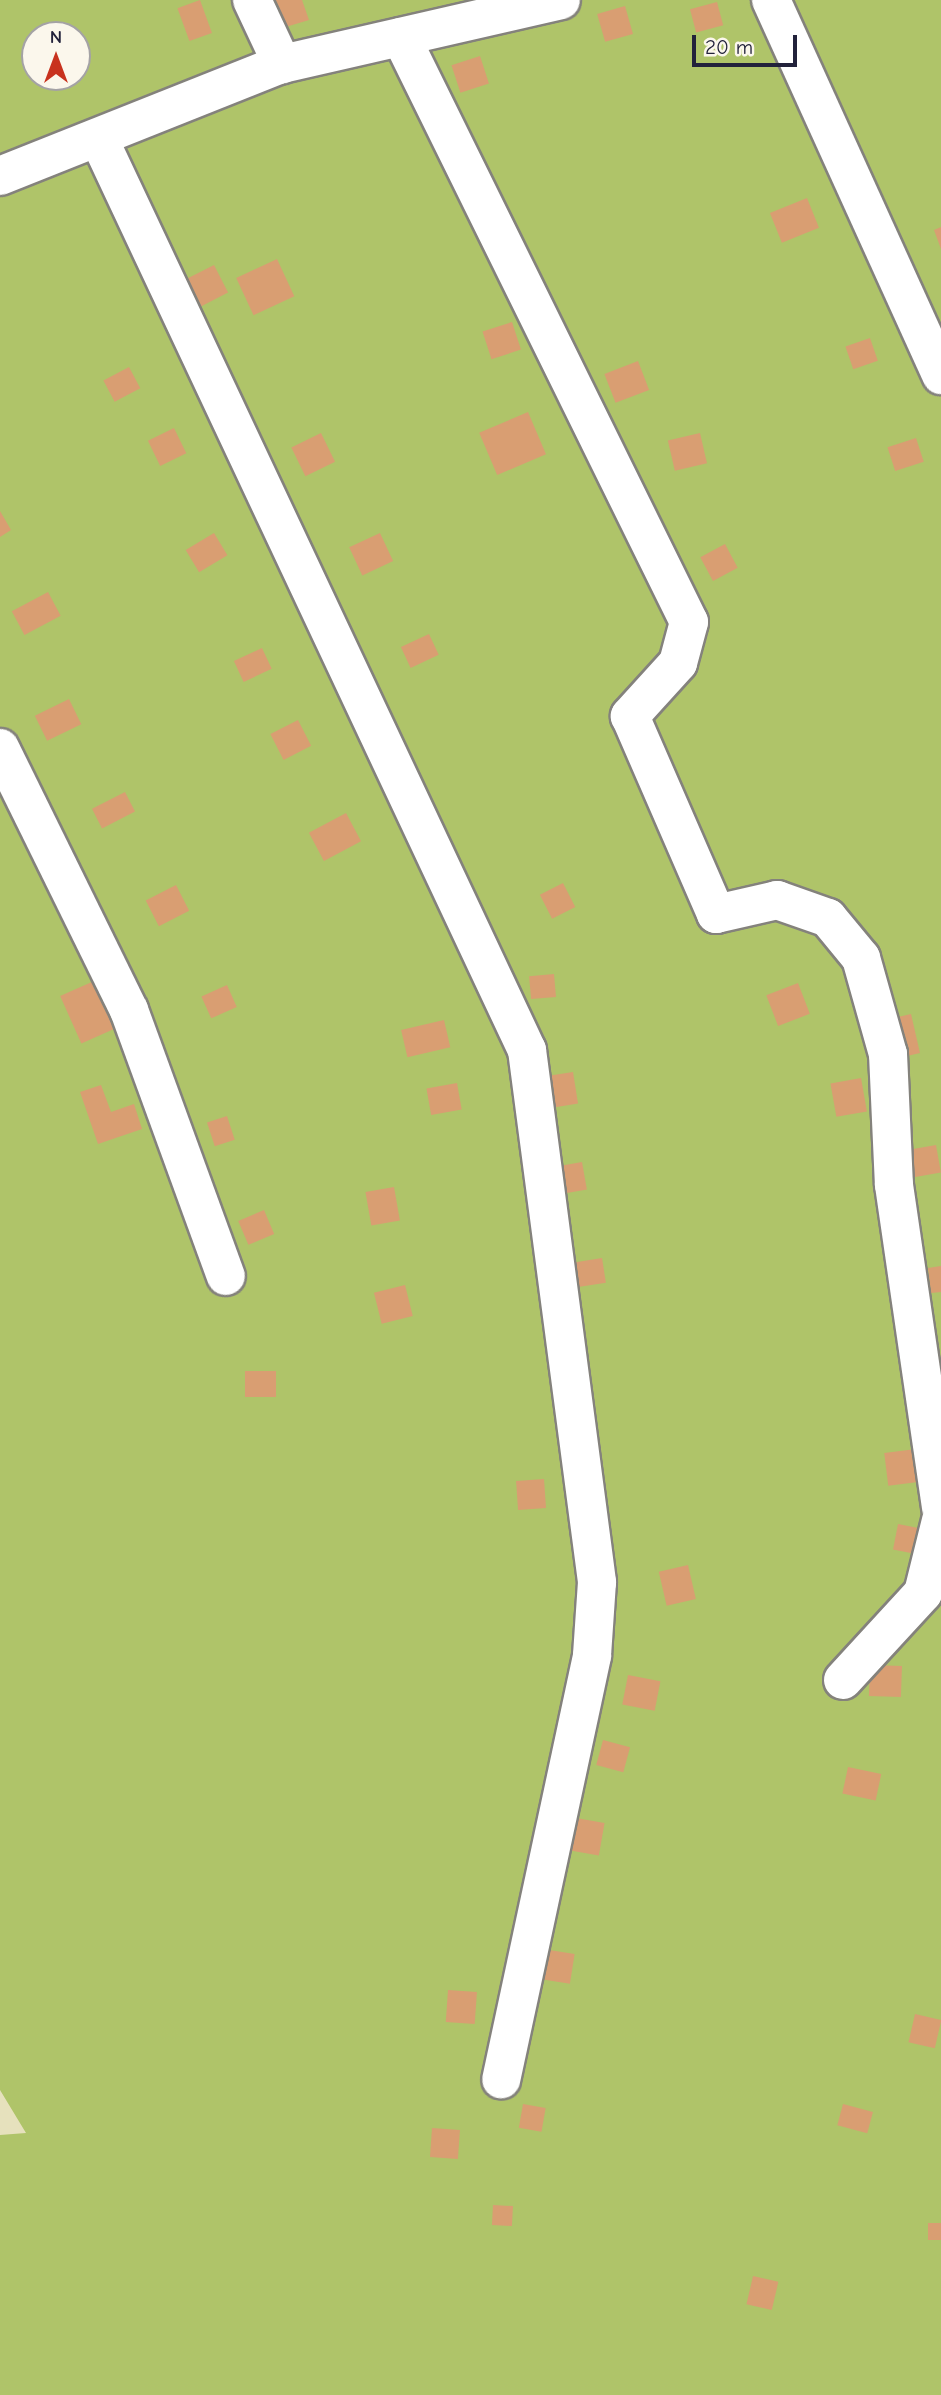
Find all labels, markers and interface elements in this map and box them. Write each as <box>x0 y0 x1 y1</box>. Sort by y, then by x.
north arrow <box>21 21 91 91</box>
scale bar <box>696 21 801 65</box>
text: N <box>50 26 62 48</box>
text: 20 m <box>705 35 753 59</box>

